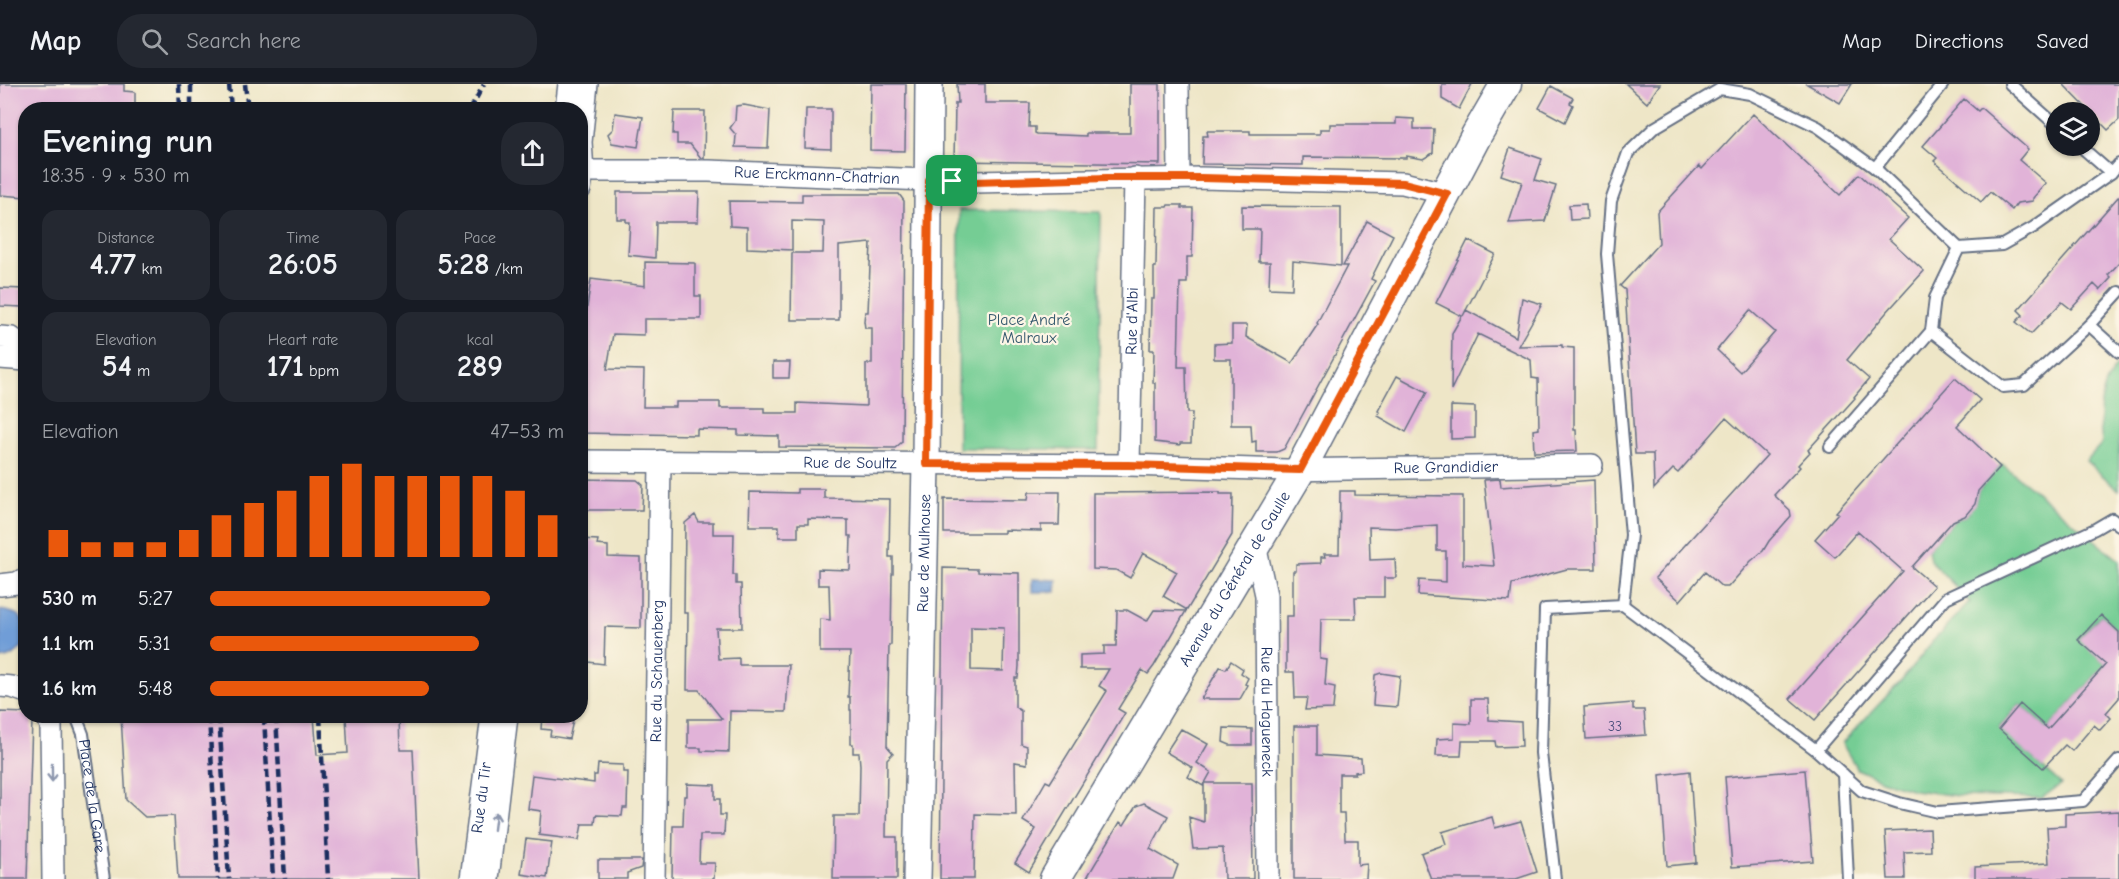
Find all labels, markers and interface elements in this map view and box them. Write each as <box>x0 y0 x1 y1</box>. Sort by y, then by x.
search box <box>117 14 537 68</box>
text: Map <box>30 25 81 57</box>
icon: search <box>138 25 171 58</box>
text: Search here <box>186 28 301 54</box>
text: Map <box>1842 29 1882 53</box>
text: Directions <box>1915 29 2004 53</box>
text: Saved <box>2037 29 2089 53</box>
map controls <box>2046 102 2100 156</box>
button: layers <box>2046 102 2100 156</box>
text: Evening run <box>42 122 213 160</box>
button: share <box>501 122 564 185</box>
pin <box>926 155 977 206</box>
street label: Rue Erckmann-Chatrian <box>734 163 900 188</box>
text: 18:35 · 9 × 530 m <box>42 164 190 187</box>
icon: arrive <box>935 164 968 197</box>
text: Distance <box>97 229 155 247</box>
text: Time <box>286 229 320 247</box>
text: Pace <box>464 229 496 247</box>
text: 4.77 <box>90 247 136 282</box>
text: 26:05 <box>268 247 338 282</box>
text: 5:28 <box>437 247 490 282</box>
text: km <box>136 260 162 278</box>
text: /km <box>490 260 523 278</box>
street label: Rue d'Albi <box>1122 287 1142 355</box>
park label: Place André Malraux <box>988 311 1070 347</box>
text: Elevation <box>95 331 157 349</box>
text: Heart rate <box>268 331 338 349</box>
text: kcal <box>467 331 493 349</box>
text: 54 <box>102 349 132 384</box>
text: 171 <box>267 349 304 384</box>
text: 289 <box>457 349 503 384</box>
text: m <box>132 362 150 380</box>
text: bpm <box>304 362 339 380</box>
text: Elevation <box>42 420 119 443</box>
text: 47–53 m <box>490 420 564 443</box>
street label: Rue de Soultz <box>803 454 897 472</box>
street label: Rue Grandidier <box>1394 458 1499 477</box>
street label: Avenue du Général de Gaulle <box>1176 488 1294 669</box>
street label: Rue de Mulhouse <box>914 494 934 612</box>
text: 530 m <box>42 587 97 610</box>
text: 5:27 <box>138 587 172 610</box>
street label: Rue du Schauenberg <box>647 600 667 742</box>
text: 1.1 km <box>42 632 94 655</box>
text: 5:31 <box>138 632 171 655</box>
street label: Rue du Hagueneck <box>1257 647 1276 777</box>
text: 1.6 km <box>42 677 97 700</box>
text: 5:48 <box>138 677 172 700</box>
house number: 33 <box>1608 718 1622 735</box>
street label: Place de la Gare <box>75 738 109 854</box>
street label: Rue du Tir <box>468 760 495 834</box>
one-way arrow <box>46 763 58 783</box>
one-way arrow <box>490 811 501 831</box>

